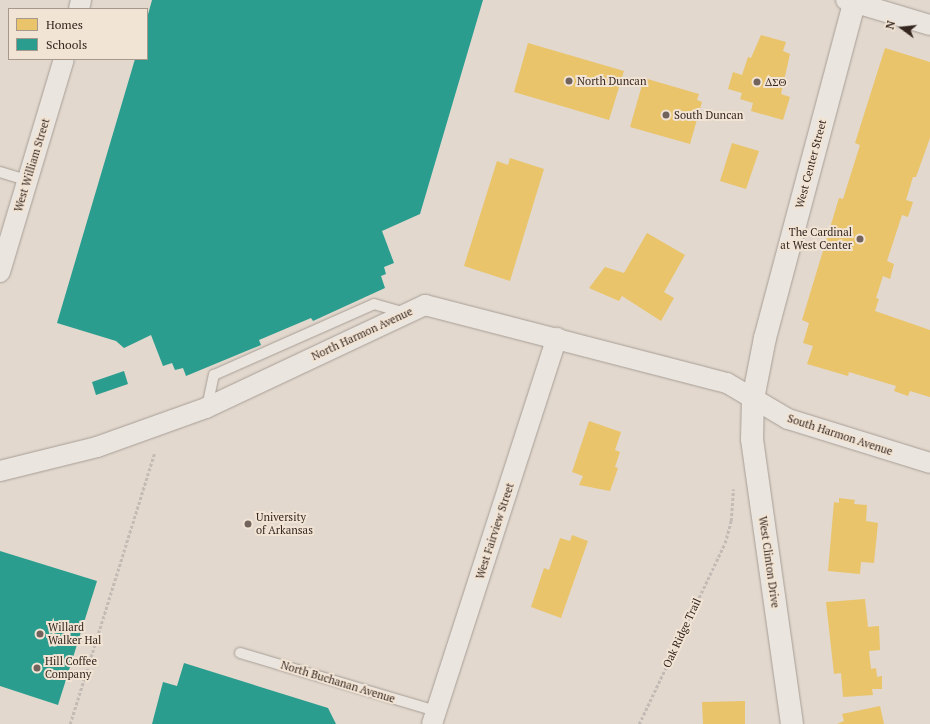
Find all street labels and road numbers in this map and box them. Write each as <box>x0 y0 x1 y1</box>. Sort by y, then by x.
street label: West William Street <box>11 117 53 213</box>
street label: West Center Street <box>793 118 829 210</box>
street label: North Harmon Avenue <box>309 305 415 363</box>
street label: South Harmon Avenue <box>786 412 894 458</box>
street label: West Fairview Street <box>473 481 517 581</box>
street label: West Clinton Drive <box>756 515 782 609</box>
street label: Oak Ridge Trail <box>660 596 704 670</box>
street label: North Buchanan Avenue <box>279 658 397 706</box>

